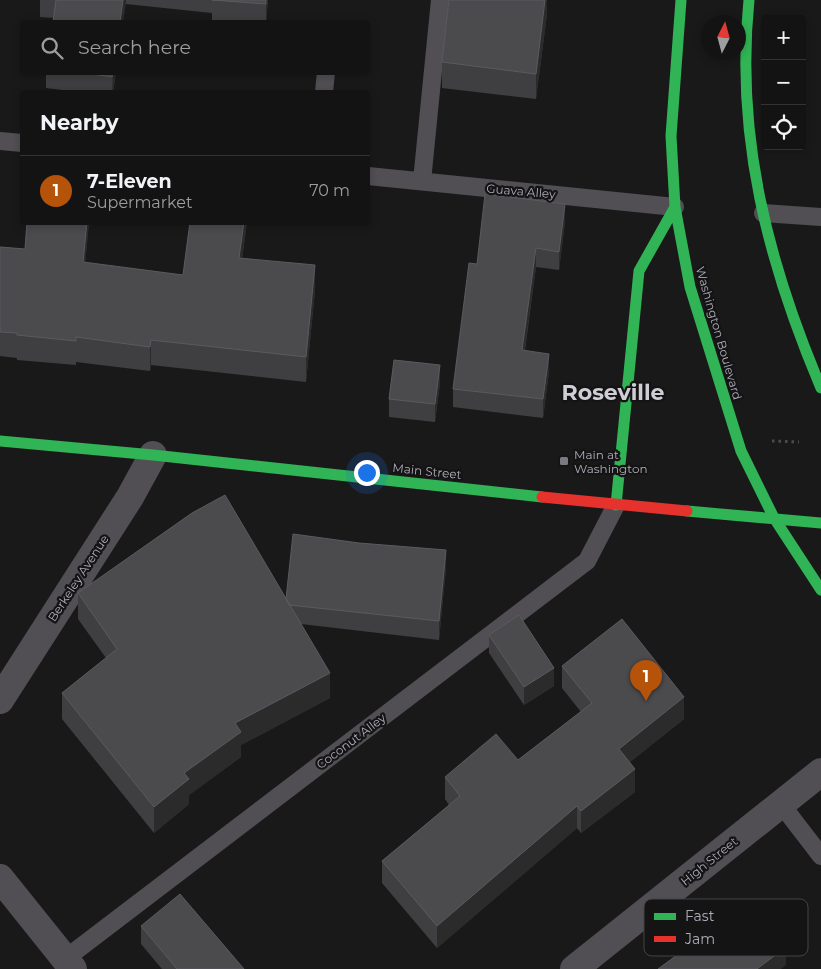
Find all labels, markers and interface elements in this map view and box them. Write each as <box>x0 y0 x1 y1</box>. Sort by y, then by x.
north arrow <box>701 15 746 60</box>
map controls <box>761 15 806 150</box>
button: + <box>761 15 806 60</box>
search box <box>20 20 370 75</box>
icon: search <box>38 34 66 62</box>
text: Search here <box>78 36 191 59</box>
button: − <box>761 60 806 105</box>
button: locate <box>761 105 806 150</box>
text: Nearby <box>40 110 119 135</box>
text: 7-Eleven <box>87 170 172 193</box>
street label: Guava Alley <box>486 180 557 202</box>
text: 1 <box>53 181 59 200</box>
text: 70 m <box>309 181 350 200</box>
text: Supermarket <box>87 193 193 212</box>
street label: Washington Boulevard <box>693 265 745 401</box>
district label: Roseville <box>562 379 665 406</box>
place label: Main at Washington <box>574 447 648 476</box>
marker: Main at Washington <box>558 455 570 467</box>
your location <box>354 460 380 486</box>
street label: Main Street <box>392 460 462 482</box>
street label: Berkeley Avenue <box>44 532 112 624</box>
pin: 1 <box>630 660 662 701</box>
street label: Coconut Alley <box>313 710 389 772</box>
street label: High Street <box>678 833 741 888</box>
legend <box>644 899 808 956</box>
text: Fast <box>685 907 715 925</box>
text: Jam <box>684 930 715 948</box>

